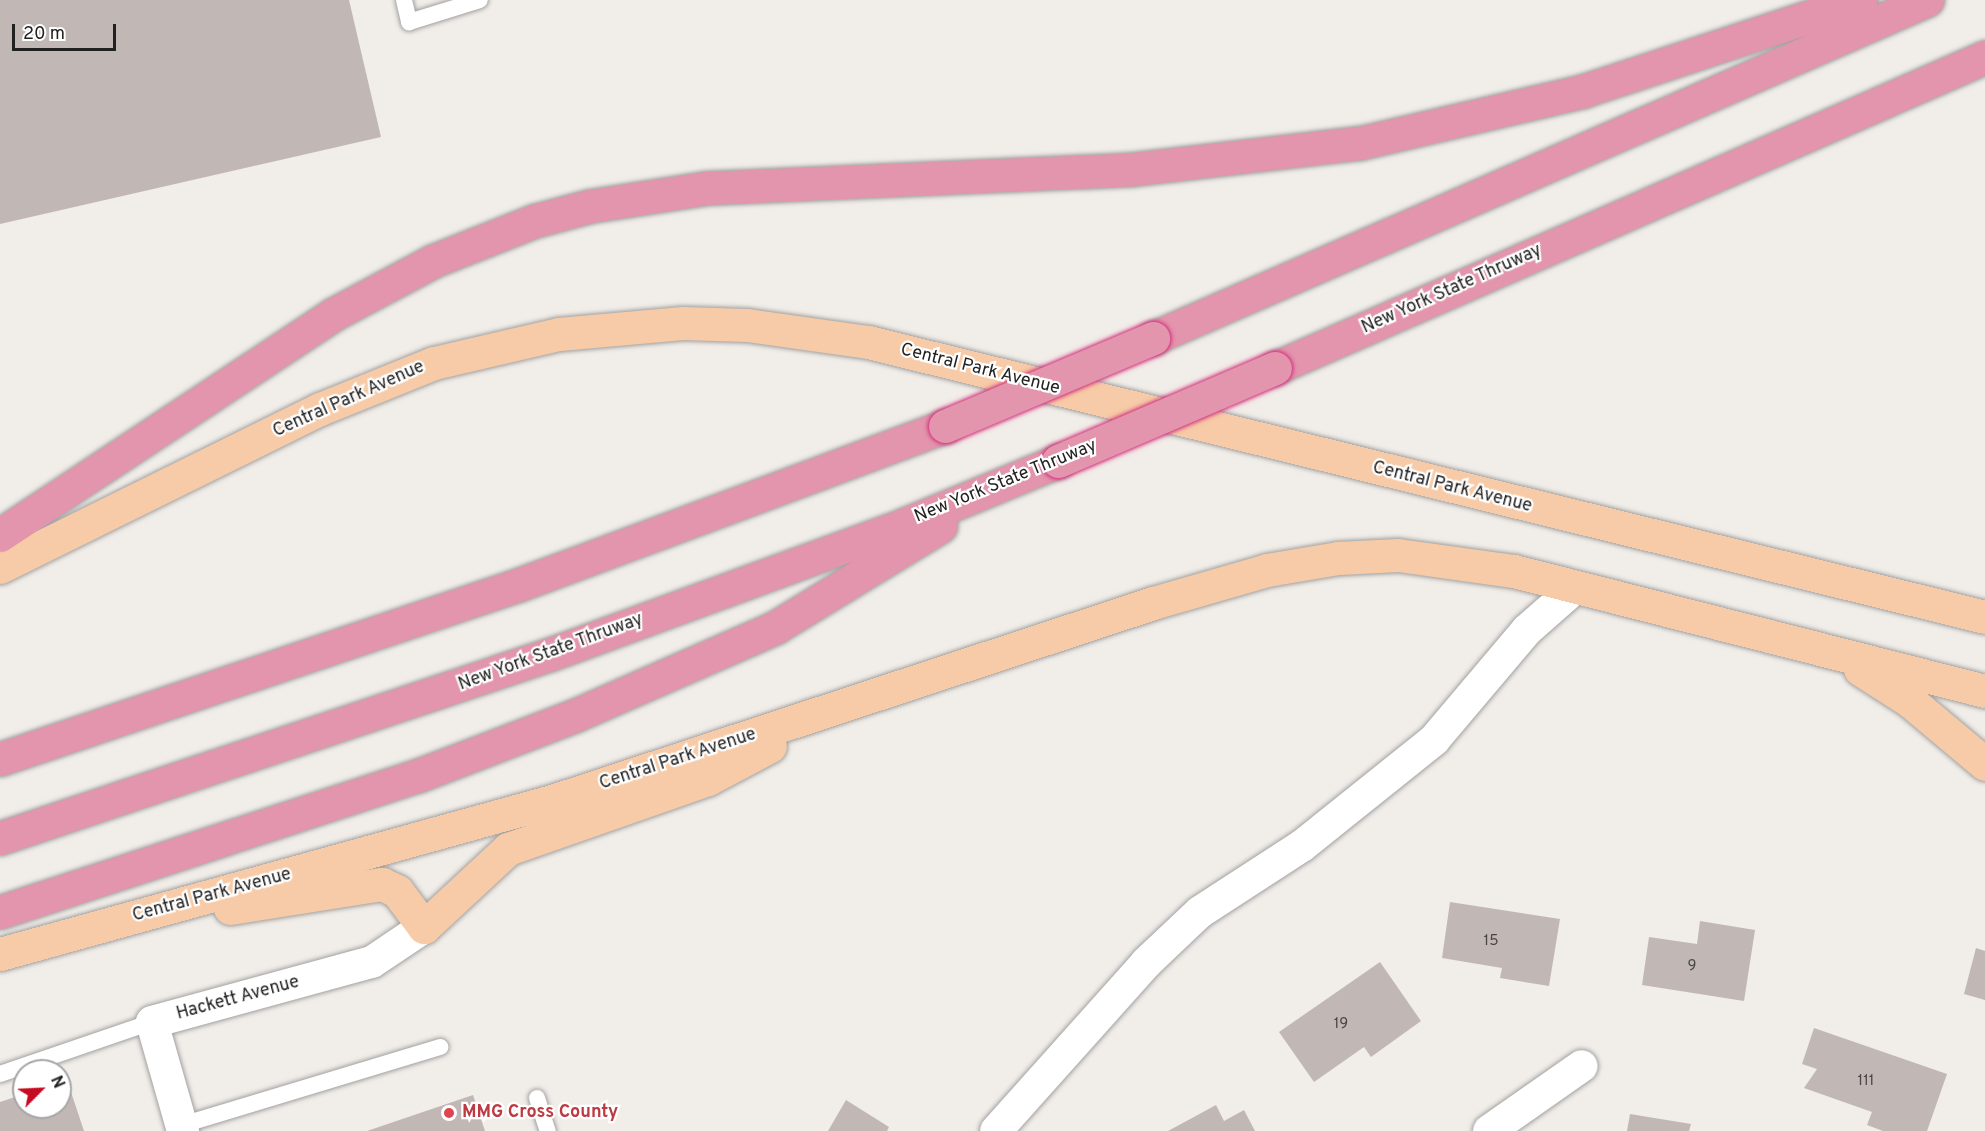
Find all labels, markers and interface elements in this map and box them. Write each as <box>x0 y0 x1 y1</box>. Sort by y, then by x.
scale bar <box>15 12 118 50</box>
text: 20 m <box>23 23 65 46</box>
street label: New York State Thruway <box>1358 240 1546 340</box>
street label: Central Park Avenue <box>898 340 1062 400</box>
street label: Central Park Avenue <box>270 357 428 443</box>
street label: New York State Thruway <box>911 435 1101 529</box>
street label: Central Park Avenue <box>1370 458 1534 518</box>
street label: New York State Thruway <box>455 609 647 697</box>
street label: Central Park Avenue <box>597 724 759 796</box>
street label: Central Park Avenue <box>130 864 294 928</box>
house number: 15 <box>1484 933 1498 951</box>
house number: 9 <box>1688 958 1696 976</box>
street label: Hackett Avenue <box>174 972 302 1026</box>
house number: 19 <box>1334 1016 1348 1034</box>
north arrow <box>12 1059 72 1119</box>
text: N <box>45 1073 68 1092</box>
house number: 111 <box>1858 1073 1874 1091</box>
place label: MMG Cross County <box>462 1102 618 1124</box>
marker: MMG Cross County <box>440 1104 458 1122</box>

